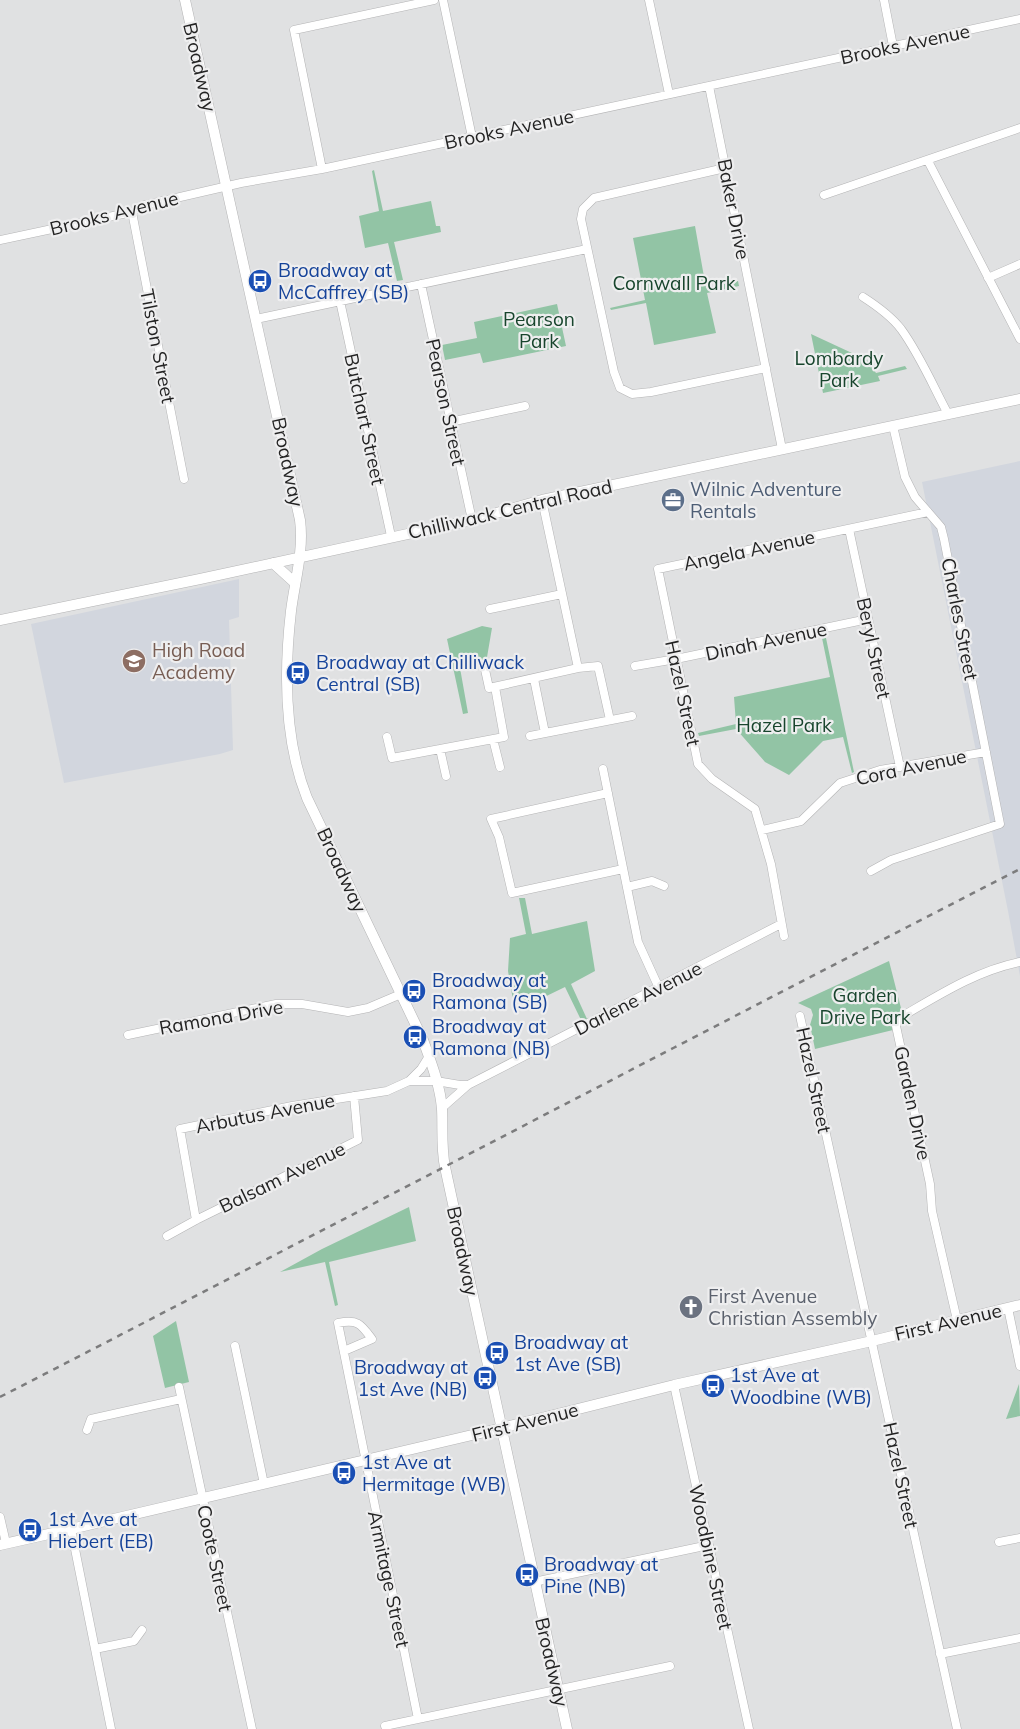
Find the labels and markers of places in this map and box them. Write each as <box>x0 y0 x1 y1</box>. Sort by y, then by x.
place label: Broadway at McCaffrey (SB) <box>278 258 409 304</box>
bus stop icon: Broadway at McCaffrey (SB) <box>247 268 273 294</box>
place label: Wilnic Adventure Rentals <box>690 477 842 523</box>
office icon: Wilnic Adventure Rentals <box>660 487 686 513</box>
place label: High Road Academy <box>152 638 245 684</box>
school or university icon: High Road Academy <box>121 648 147 674</box>
place label: Broadway at Chilliwack Central (SB) <box>316 650 524 696</box>
bus stop icon: Broadway at Chilliwack Central (SB) <box>285 660 311 686</box>
place label: Broadway at Ramona (SB) <box>432 968 548 1014</box>
bus stop icon: Broadway at Ramona (SB) <box>401 978 427 1004</box>
place label: Broadway at Ramona (NB) <box>432 1014 551 1060</box>
bus stop icon: Broadway at Ramona (NB) <box>402 1024 428 1050</box>
place label: First Avenue Christian Assembly <box>708 1284 877 1330</box>
church icon: First Avenue Christian Assembly <box>678 1294 704 1320</box>
place label: Broadway at 1st Ave (SB) <box>514 1330 628 1376</box>
bus stop icon: Broadway at 1st Ave (SB) <box>484 1340 510 1366</box>
place label: Broadway at 1st Ave (NB) <box>354 1355 468 1401</box>
place label: 1st Ave at Woodbine (WB) <box>730 1363 872 1409</box>
bus stop icon: Broadway at 1st Ave (NB) <box>472 1365 498 1391</box>
bus stop icon: 1st Ave at Woodbine (WB) <box>700 1373 726 1399</box>
place label: 1st Ave at Hermitage (WB) <box>362 1450 507 1496</box>
bus stop icon: 1st Ave at Hermitage (WB) <box>331 1460 357 1486</box>
place label: 1st Ave at Hiebert (EB) <box>48 1507 154 1553</box>
bus stop icon: 1st Ave at Hiebert (EB) <box>17 1517 43 1543</box>
place label: Broadway at Pine (NB) <box>544 1552 658 1598</box>
bus stop icon: Broadway at Pine (NB) <box>514 1562 540 1588</box>

